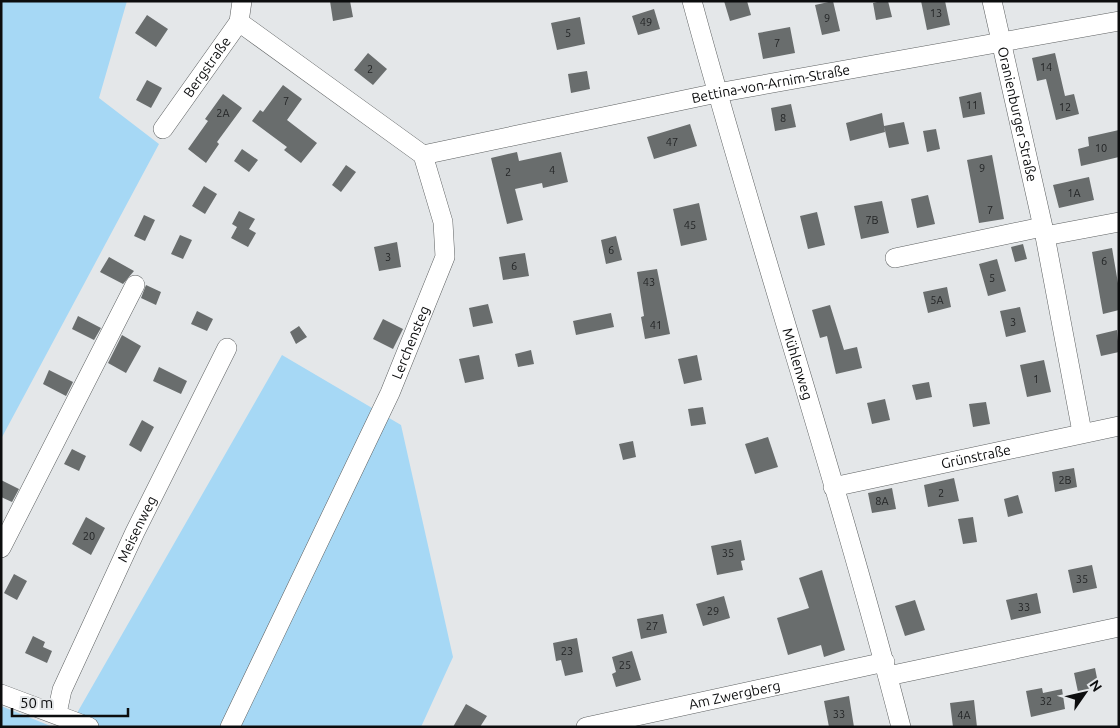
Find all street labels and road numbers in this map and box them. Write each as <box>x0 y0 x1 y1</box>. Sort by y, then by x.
street label: Bergstraße <box>180 34 234 100</box>
street label: Oranienburger Straße <box>995 45 1040 183</box>
street label: Bettina-von-Arnim-Straße <box>690 61 851 106</box>
street label: Lerchensteg <box>388 303 432 381</box>
street label: Mühlenweg <box>779 326 816 402</box>
street label: Grünstraße <box>939 441 1012 472</box>
street label: Meisenweg <box>114 493 160 565</box>
street label: Am Zwergberg <box>687 677 782 712</box>

